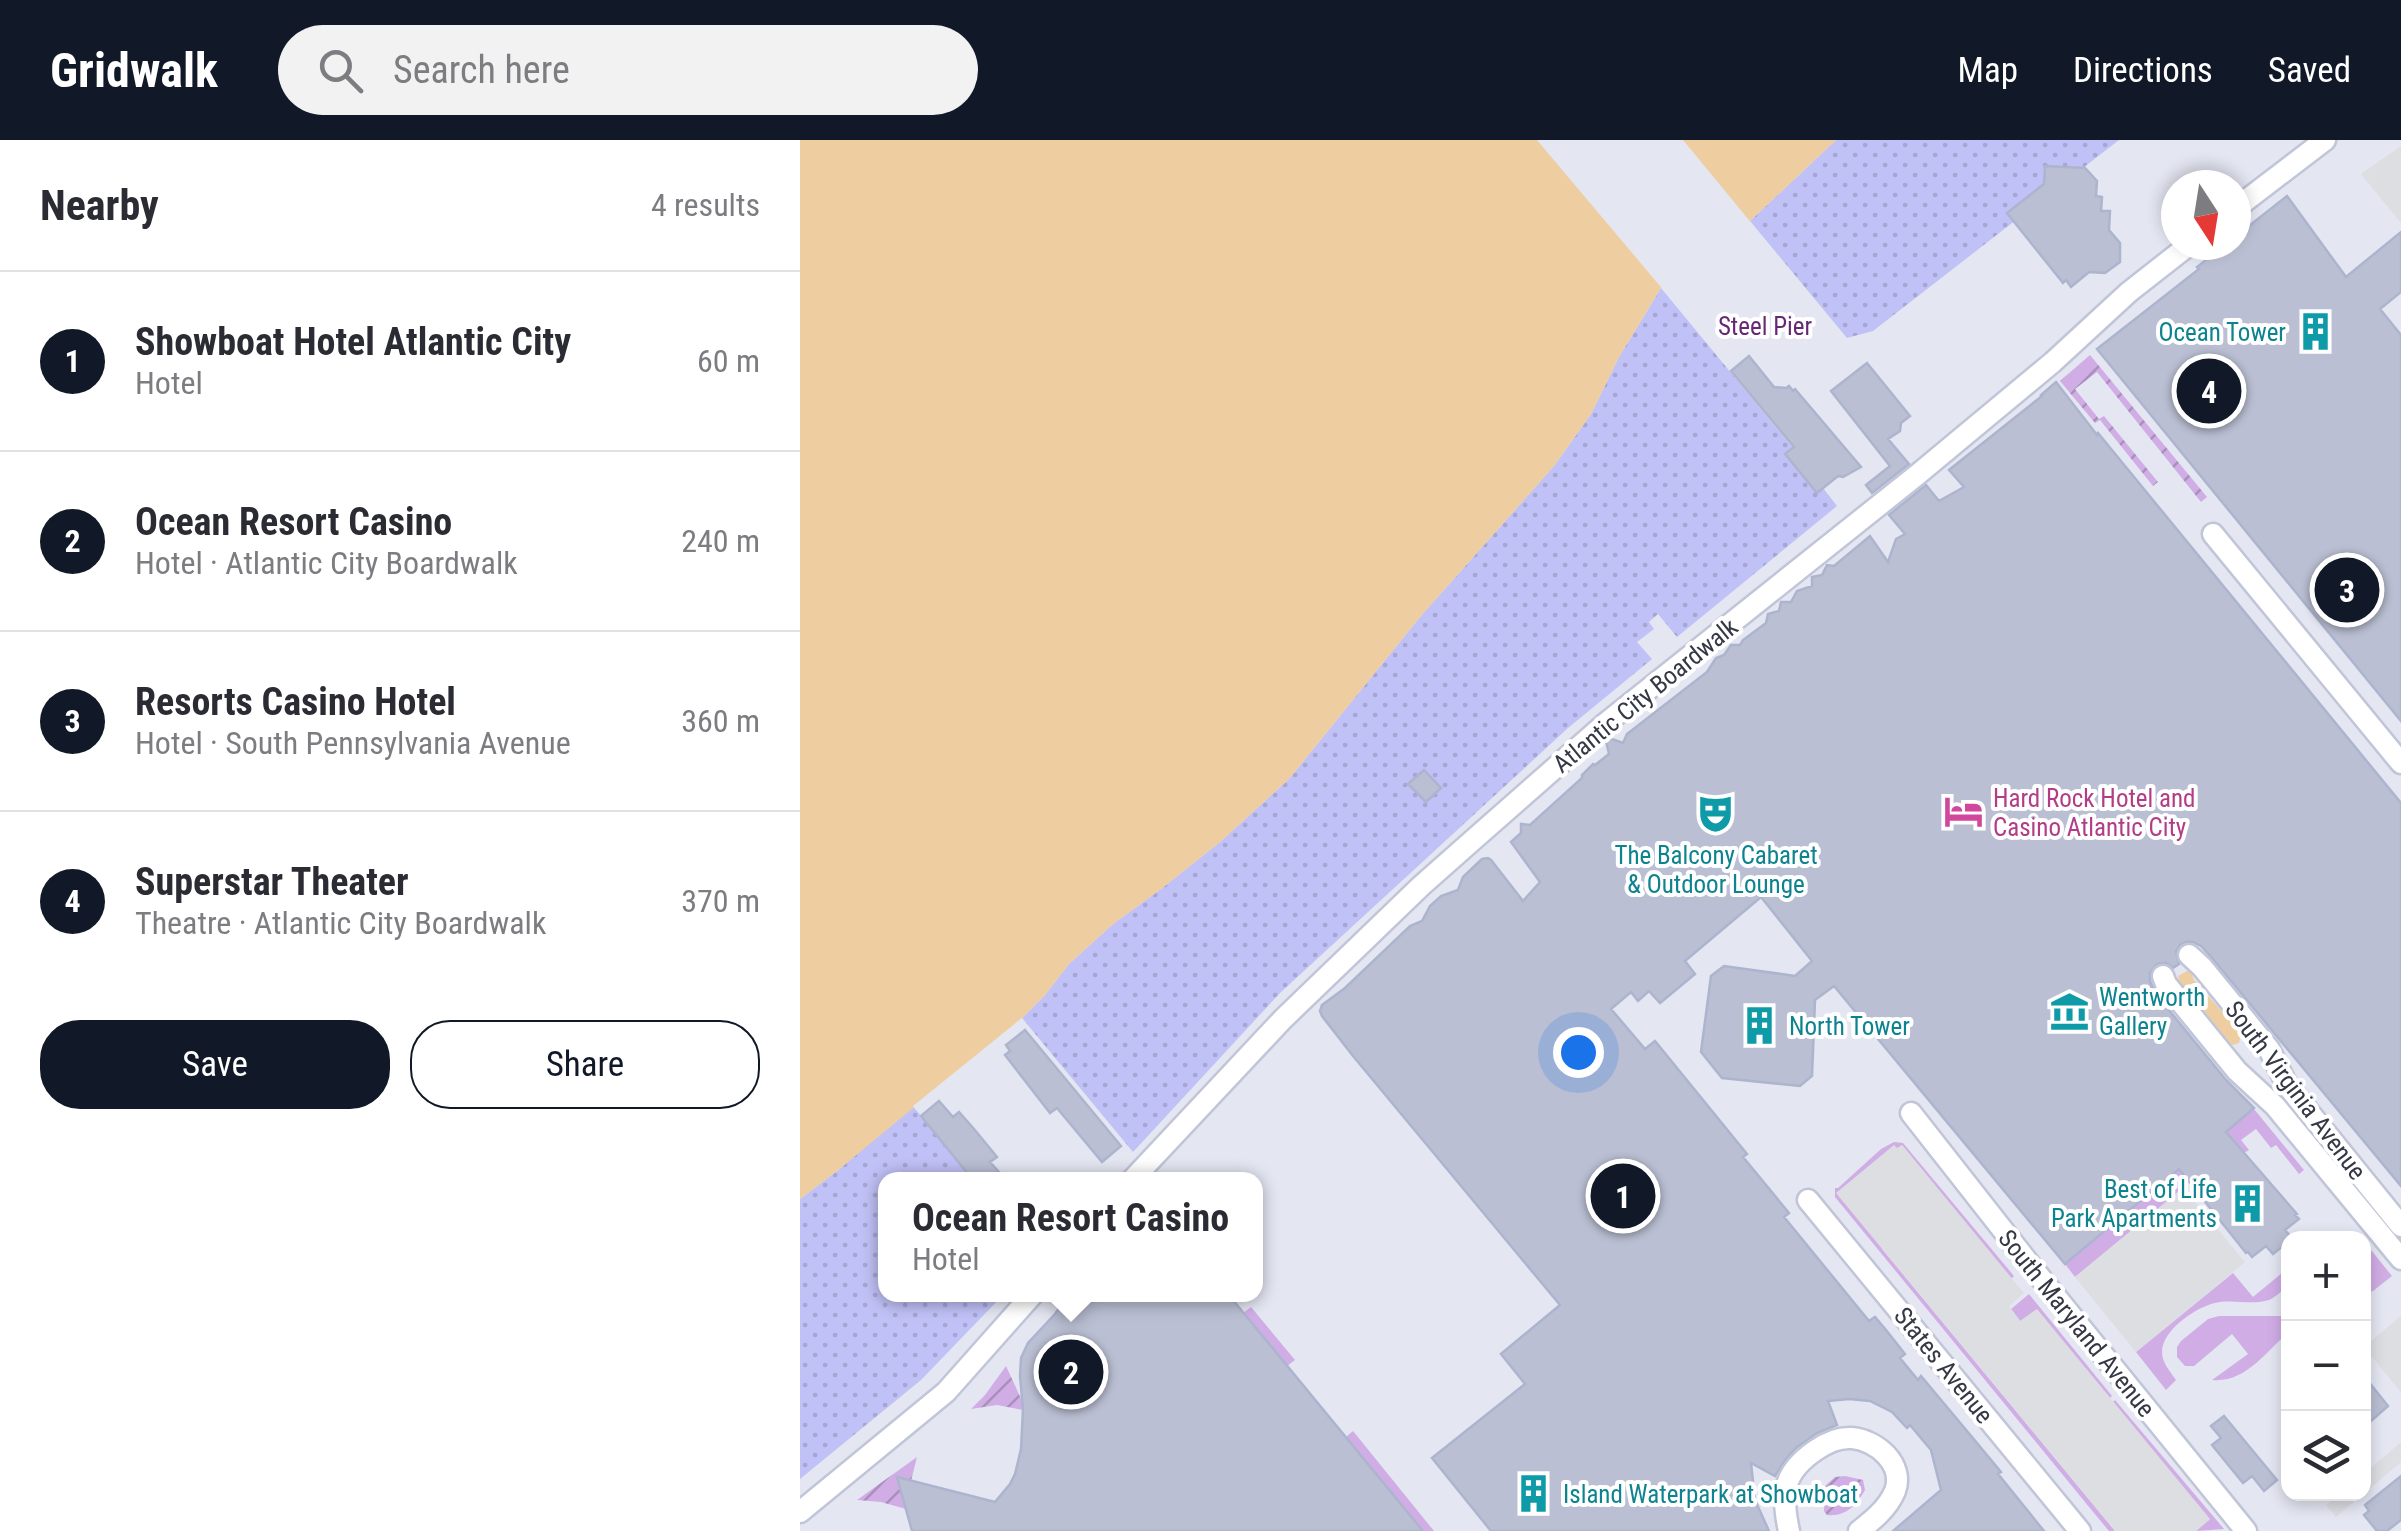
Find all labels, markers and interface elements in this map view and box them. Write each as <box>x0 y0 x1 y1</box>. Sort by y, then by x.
search box <box>278 25 978 115</box>
text: Gridwalk <box>50 42 218 99</box>
icon: search <box>313 43 368 98</box>
text: Search here <box>393 48 570 92</box>
text: Map <box>1958 50 2018 91</box>
text: Directions <box>2073 50 2213 91</box>
text: Saved <box>2268 50 2351 91</box>
north arrow <box>2161 170 2251 260</box>
text: Nearby <box>40 181 159 230</box>
text: 4 results <box>651 186 760 224</box>
building icon: Ocean Tower <box>2295 311 2337 353</box>
park label: Steel Pier <box>1718 312 1812 341</box>
place label: Ocean Tower <box>2158 318 2286 347</box>
text: Showboat Hotel Atlantic City <box>135 320 571 364</box>
text: 1 <box>64 342 81 380</box>
text: 60 m <box>697 342 760 380</box>
pin: 4 <box>2176 354 2242 428</box>
text: Hotel <box>135 364 203 402</box>
text: Ocean Resort Casino <box>135 500 452 544</box>
text: 2 <box>64 522 81 560</box>
text: 240 m <box>681 522 760 560</box>
text: Hotel · Atlantic City Boardwalk <box>135 544 518 582</box>
pin: 3 <box>2314 552 2380 628</box>
street label: Atlantic City Boardwalk <box>1547 612 1744 779</box>
text: Resorts Casino Hotel <box>135 680 456 724</box>
text: 3 <box>64 702 81 740</box>
text: 360 m <box>681 702 760 740</box>
text: Hotel · South Pennsylvania Avenue <box>135 724 571 762</box>
place label: Hard Rock Hotel and Casino Atlantic City <box>1993 784 2196 842</box>
hotel icon: Hard Rock Hotel and Casino Atlantic City <box>1942 791 1984 833</box>
theatre icon: The Balcony Cabaret & Outdoor Lounge <box>1695 793 1737 835</box>
place label: The Balcony Cabaret & Outdoor Lounge <box>1614 841 1818 899</box>
text: Superstar Theater <box>135 860 409 904</box>
text: 4 <box>64 882 81 920</box>
text: 370 m <box>681 882 760 920</box>
text: Theatre · Atlantic City Boardwalk <box>135 904 546 942</box>
place label: Wentworth Gallery <box>2099 983 2205 1041</box>
museum icon: Wentworth Gallery <box>2048 990 2090 1032</box>
street label: South Virginia Avenue <box>2219 996 2372 1185</box>
building icon: North Tower <box>1738 1005 1780 1047</box>
place label: North Tower <box>1789 1012 1910 1041</box>
button: Save <box>40 1020 390 1109</box>
button: Share <box>410 1020 760 1109</box>
your location <box>1553 1027 1604 1078</box>
pin: 1 <box>1590 1158 1656 1234</box>
popup <box>878 1172 1263 1302</box>
place label: Best of Life Park Apartments <box>2051 1175 2217 1233</box>
building icon: Best of Life Park Apartments <box>2226 1182 2268 1224</box>
text: Ocean Resort Casino <box>912 1196 1229 1240</box>
street label: South Maryland Avenue <box>1992 1224 2161 1423</box>
map controls <box>2281 1231 2371 1501</box>
button: + <box>2281 1231 2371 1321</box>
text: Hotel <box>912 1240 980 1278</box>
street label: States Avenue <box>1888 1302 1999 1429</box>
button: − <box>2281 1321 2371 1411</box>
pin: 2 <box>1038 1334 1104 1410</box>
button: layers <box>2281 1411 2371 1501</box>
building icon: Island Waterpark at Showboat <box>1512 1473 1554 1515</box>
place label: Island Waterpark at Showboat <box>1563 1480 1858 1509</box>

